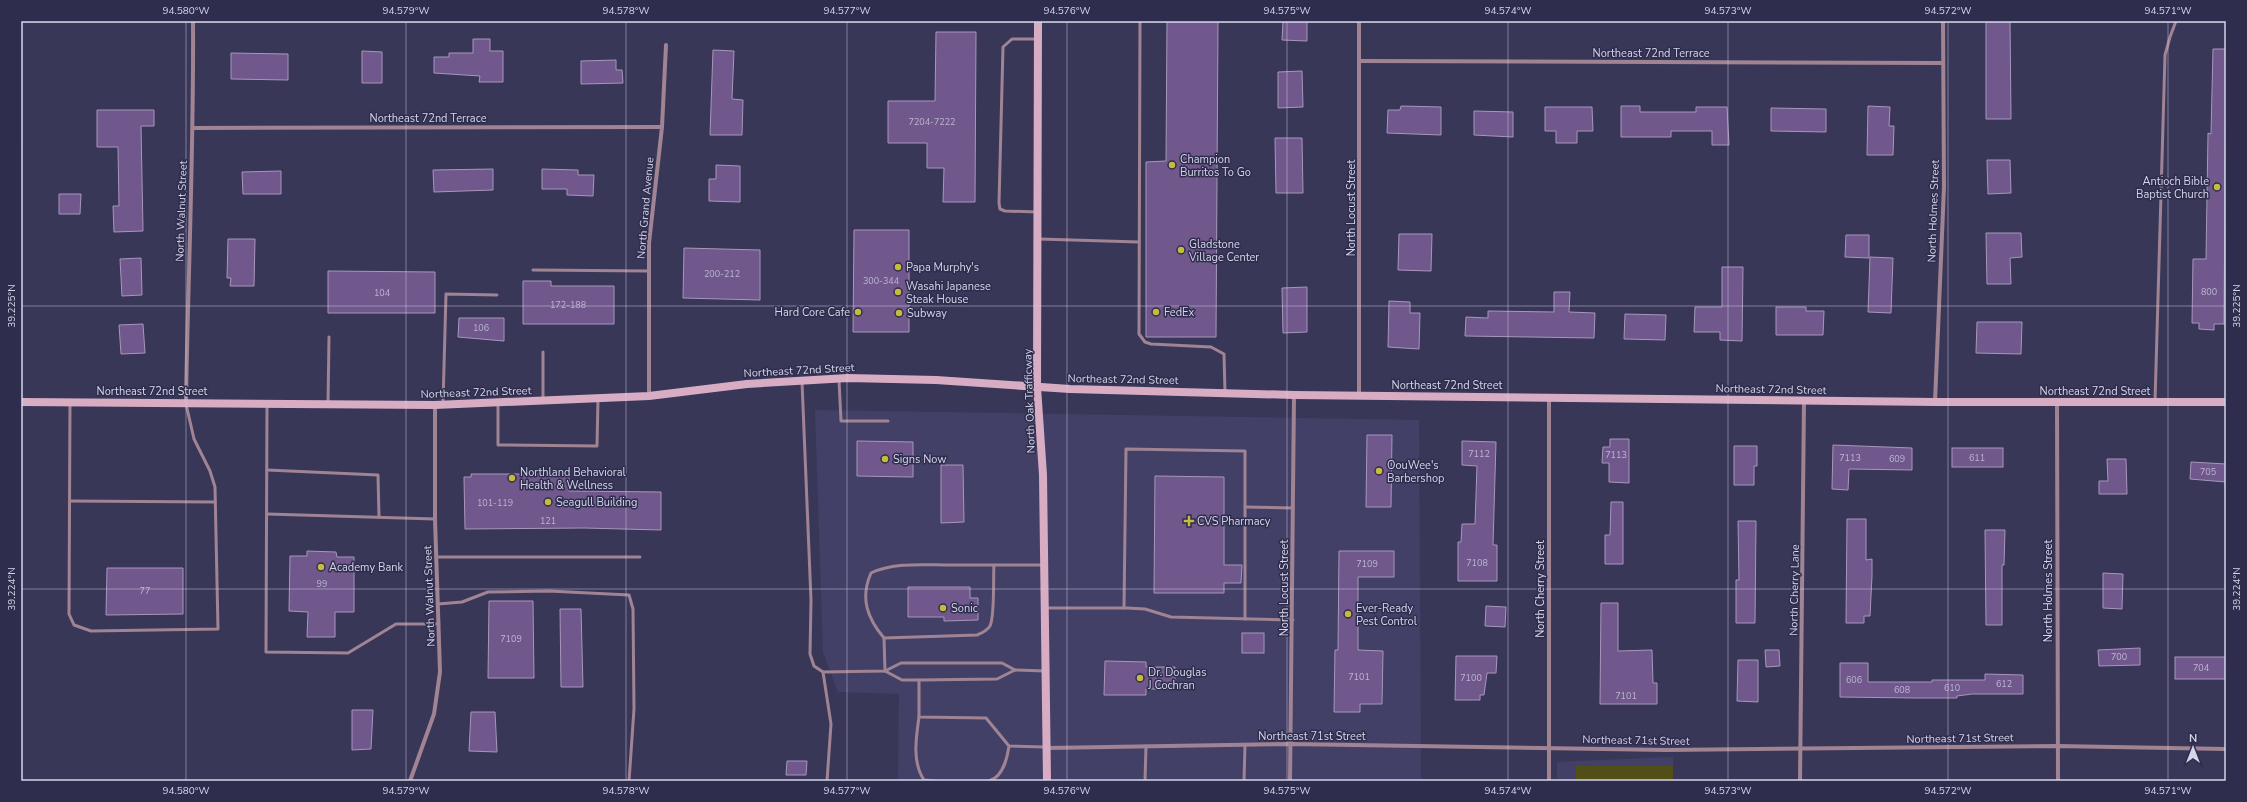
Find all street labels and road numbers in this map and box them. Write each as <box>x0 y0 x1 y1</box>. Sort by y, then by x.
street label: Northeast 72nd Terrace <box>1593 46 1710 61</box>
street label: Northeast 72nd Terrace <box>370 111 487 126</box>
street label: North Grand Avenue <box>634 156 657 260</box>
street label: North Holmes Street <box>1924 159 1943 263</box>
street label: North Walnut Street <box>172 160 191 262</box>
street label: North Locust Street <box>1344 160 1359 256</box>
street label: North Oak Trafficway <box>1020 348 1039 454</box>
street label: Northeast 72nd Street <box>743 360 855 381</box>
street label: Northeast 72nd Street <box>1067 371 1179 388</box>
street label: Northeast 72nd Street <box>1392 378 1503 393</box>
street label: Northeast 72nd Street <box>1715 381 1827 398</box>
street label: Northeast 72nd Street <box>420 383 532 402</box>
street label: Northeast 72nd Street <box>97 384 208 399</box>
street label: Northeast 72nd Street <box>2040 384 2151 399</box>
street label: North Locust Street <box>1277 540 1292 636</box>
street label: North Cherry Street <box>1533 540 1548 638</box>
street label: North Holmes Street <box>2041 540 2056 642</box>
street label: North Cherry Lane <box>1786 544 1803 636</box>
street label: North Walnut Street <box>420 545 439 647</box>
street label: Northeast 71st Street <box>1258 729 1366 744</box>
street label: Northeast 71st Street <box>1906 730 2014 747</box>
street label: Northeast 71st Street <box>1582 732 1690 749</box>

